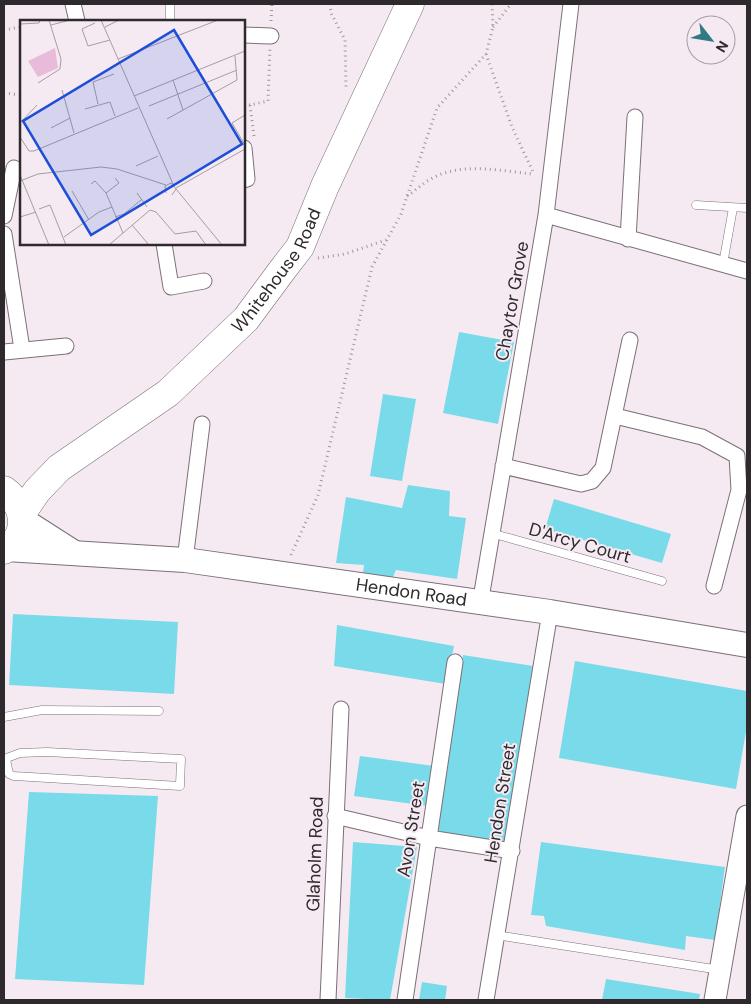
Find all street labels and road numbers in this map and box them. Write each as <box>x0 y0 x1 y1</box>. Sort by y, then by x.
street label: Whitehouse Road <box>226 205 327 338</box>
street label: Chaytor Grove <box>490 239 534 363</box>
street label: D'Arcy Court <box>526 517 634 569</box>
street label: Hendon Road <box>354 572 468 612</box>
street label: Hendon Street <box>479 741 521 865</box>
street label: Avon Street <box>392 779 430 879</box>
street label: Glaholm Road <box>301 796 329 912</box>

